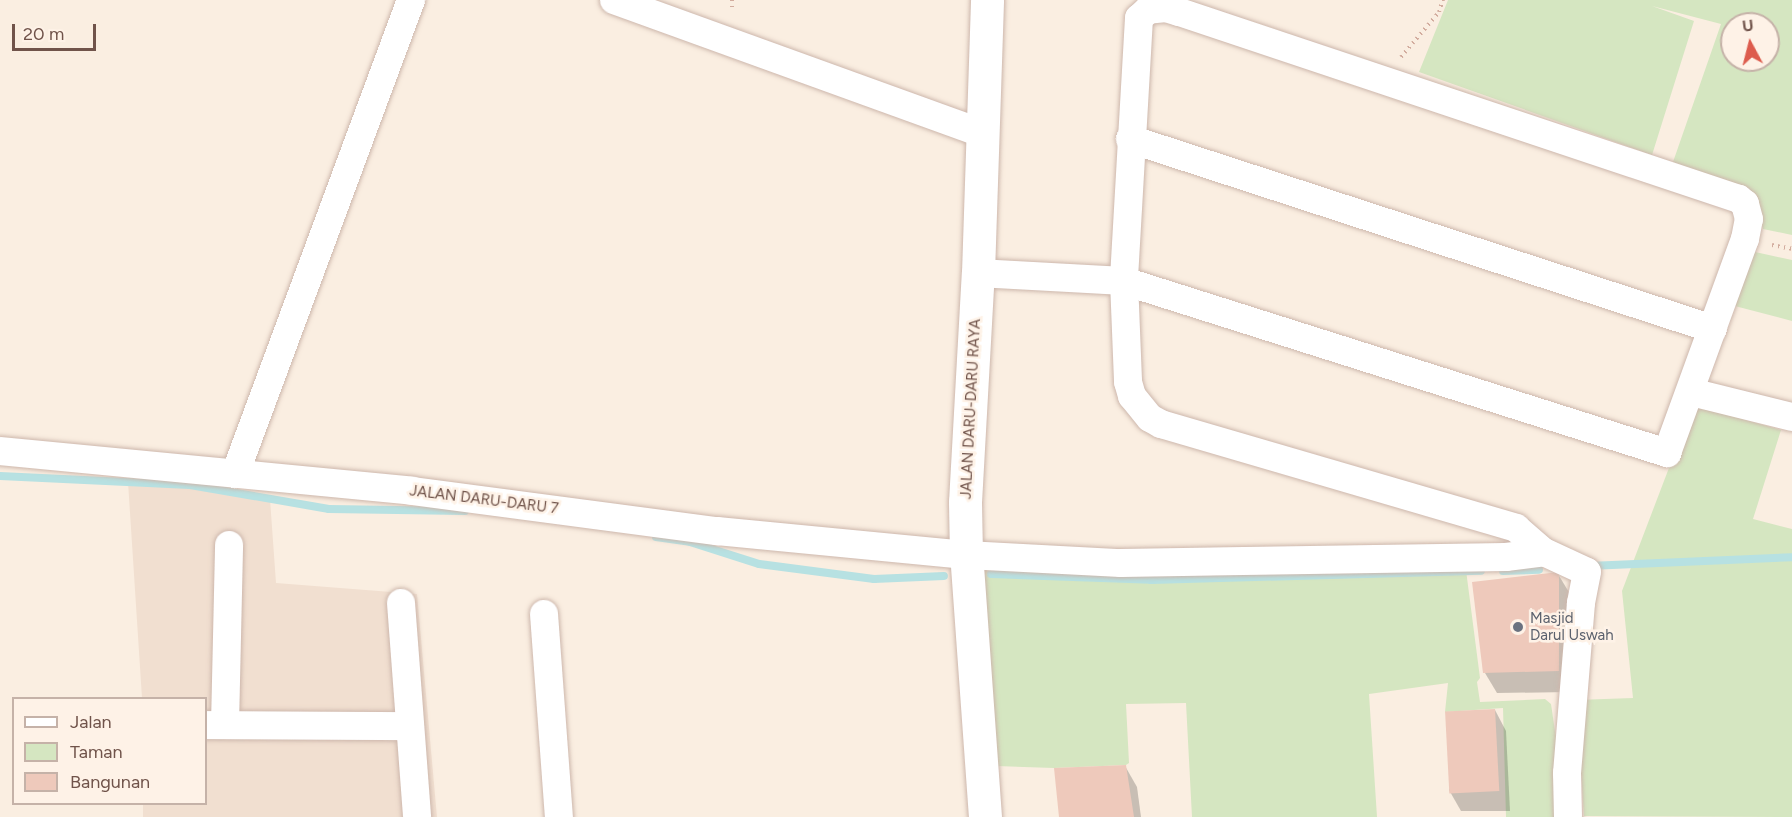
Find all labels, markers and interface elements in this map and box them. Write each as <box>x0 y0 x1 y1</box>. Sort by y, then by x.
scale bar <box>15 12 99 50</box>
north arrow <box>1720 12 1780 72</box>
text: U <box>1741 16 1755 36</box>
text: 20 m <box>23 23 64 45</box>
street label: JALAN DARU-DARU RAYA <box>957 318 985 500</box>
street label: JALAN DARU-DARU 7 <box>408 482 560 518</box>
place label: Masjid Darul Uswah <box>1530 609 1614 644</box>
marker: Masjid Darul Uswah <box>1511 620 1525 634</box>
legend <box>12 697 207 805</box>
text: Jalan <box>70 711 112 733</box>
text: Taman <box>70 741 123 763</box>
text: Bangunan <box>70 771 150 793</box>

